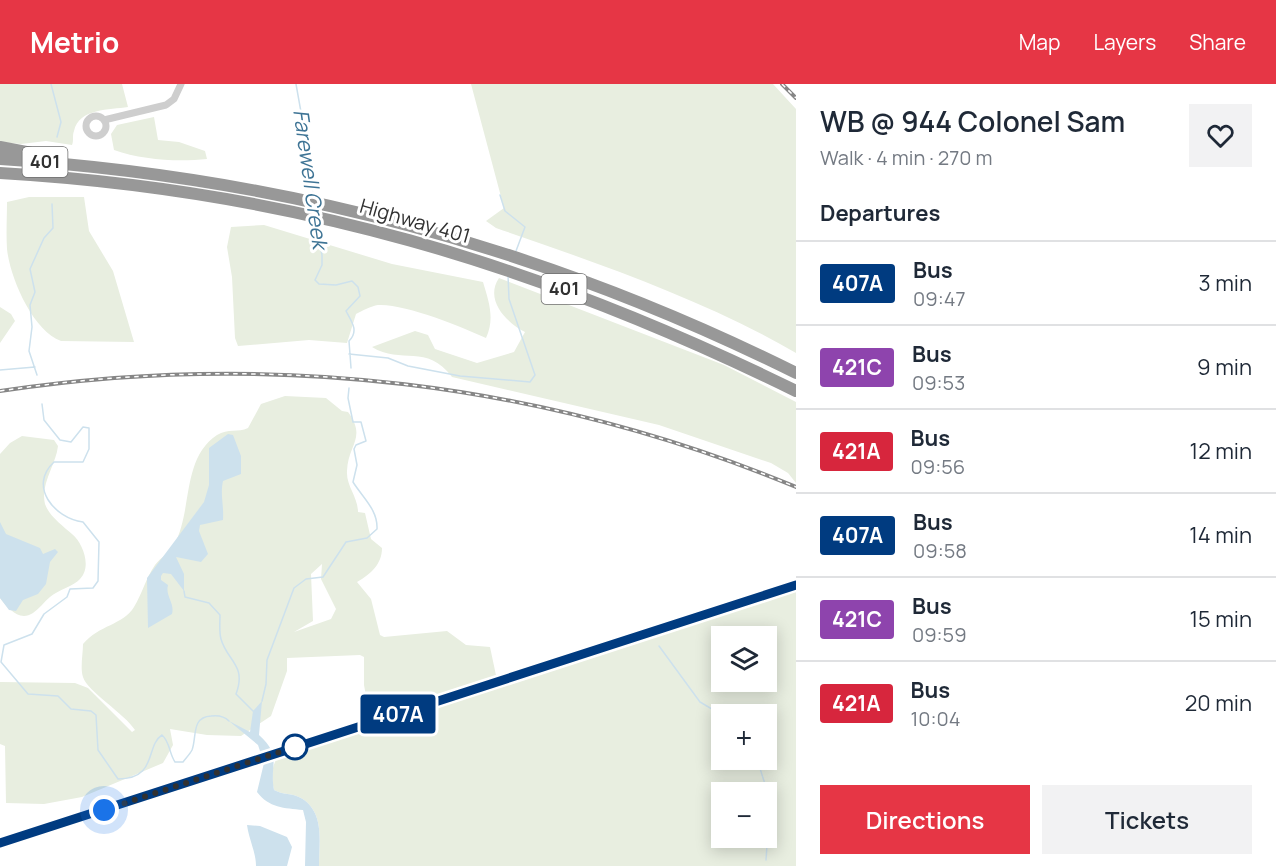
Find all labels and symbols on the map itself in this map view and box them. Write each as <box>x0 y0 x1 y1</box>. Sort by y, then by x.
water label: Farewell Creek <box>287 107 335 253</box>
road number: 401 <box>22 147 68 177</box>
street label: Highway 401 <box>357 192 474 249</box>
road number: 401 <box>542 274 586 304</box>
line badge: 407A <box>356 694 440 734</box>
unlabelled marker <box>282 734 308 760</box>
your location <box>89 795 119 825</box>

